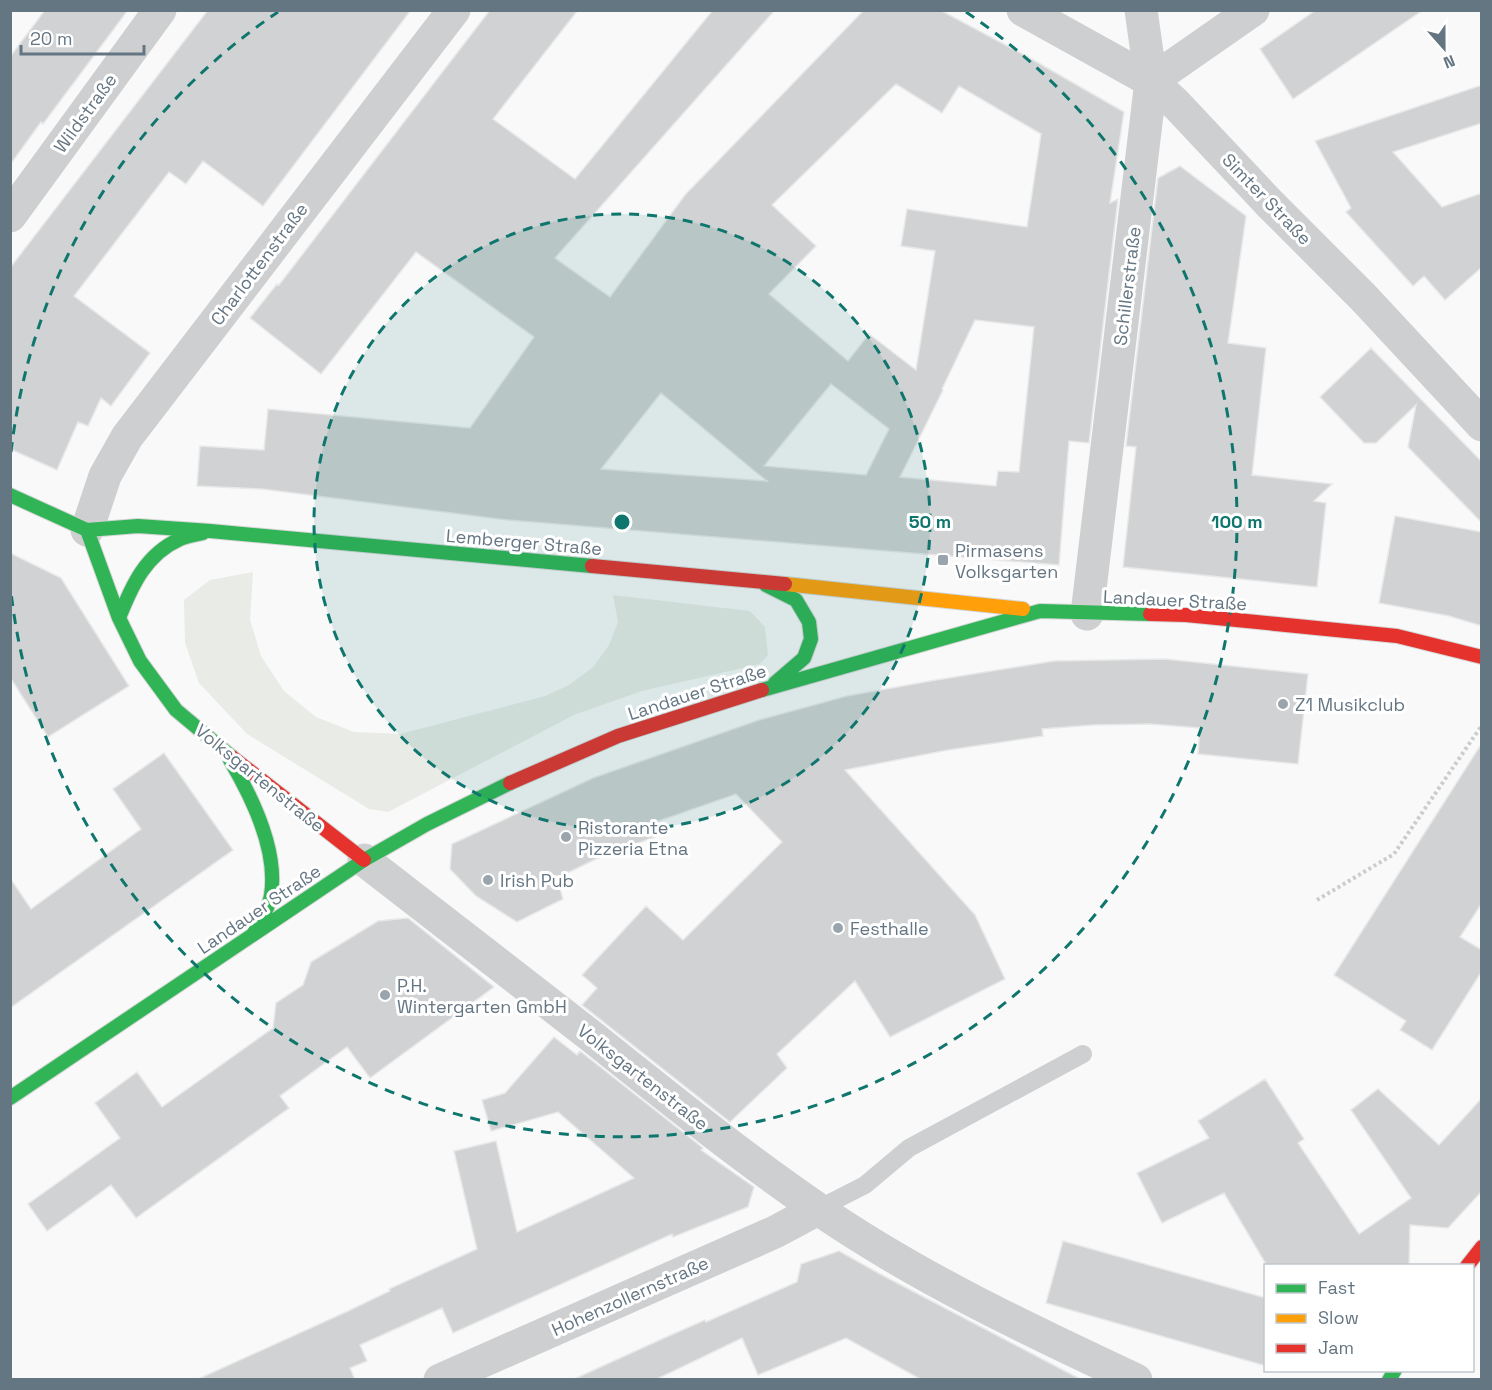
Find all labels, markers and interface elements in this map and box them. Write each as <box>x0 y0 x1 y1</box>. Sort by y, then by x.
scale bar <box>21 18 144 56</box>
north arrow <box>1414 18 1474 78</box>
text: 20 m <box>30 27 73 50</box>
text: N <box>1440 50 1458 73</box>
street label: Wildstraße <box>49 69 121 157</box>
street label: Simter Straße <box>1217 148 1317 250</box>
street label: Charlottenstraße <box>205 198 313 330</box>
street label: Schillerstraße <box>1108 225 1146 347</box>
text: 50 m <box>909 510 951 533</box>
text: 100 m <box>1211 510 1263 533</box>
centre of rings <box>612 512 632 532</box>
street label: Lemberger Straße <box>445 524 603 560</box>
place label: Pirmasens Volksgarten <box>955 539 1058 583</box>
marker: Pirmasens Volksgarten <box>936 553 950 567</box>
street label: Landauer Straße <box>1102 585 1248 615</box>
street label: Landauer Straße <box>625 659 769 725</box>
place label: Z1 Musikclub <box>1295 693 1405 716</box>
marker: Z1 Musikclub <box>1276 697 1290 711</box>
street label: Volksgartenstraße <box>191 719 329 837</box>
place label: Ristorante Pizzeria Etna <box>578 816 688 860</box>
marker: Ristorante Pizzeria Etna <box>559 830 573 844</box>
street label: Landauer Straße <box>193 859 325 959</box>
place label: Irish Pub <box>500 869 574 892</box>
marker: Irish Pub <box>481 873 495 887</box>
place label: Festhalle <box>850 917 929 940</box>
marker: Festhalle <box>831 921 845 935</box>
place label: P.H. Wintergarten GmbH <box>397 974 567 1018</box>
marker: P.H. Wintergarten GmbH <box>378 988 392 1002</box>
street label: Volksgartenstraße <box>573 1019 713 1135</box>
street label: Hohenzollernstraße <box>548 1251 712 1341</box>
legend <box>1264 1264 1474 1372</box>
text: Fast <box>1318 1276 1355 1299</box>
text: Slow <box>1318 1306 1359 1329</box>
text: Jam <box>1318 1336 1354 1359</box>

